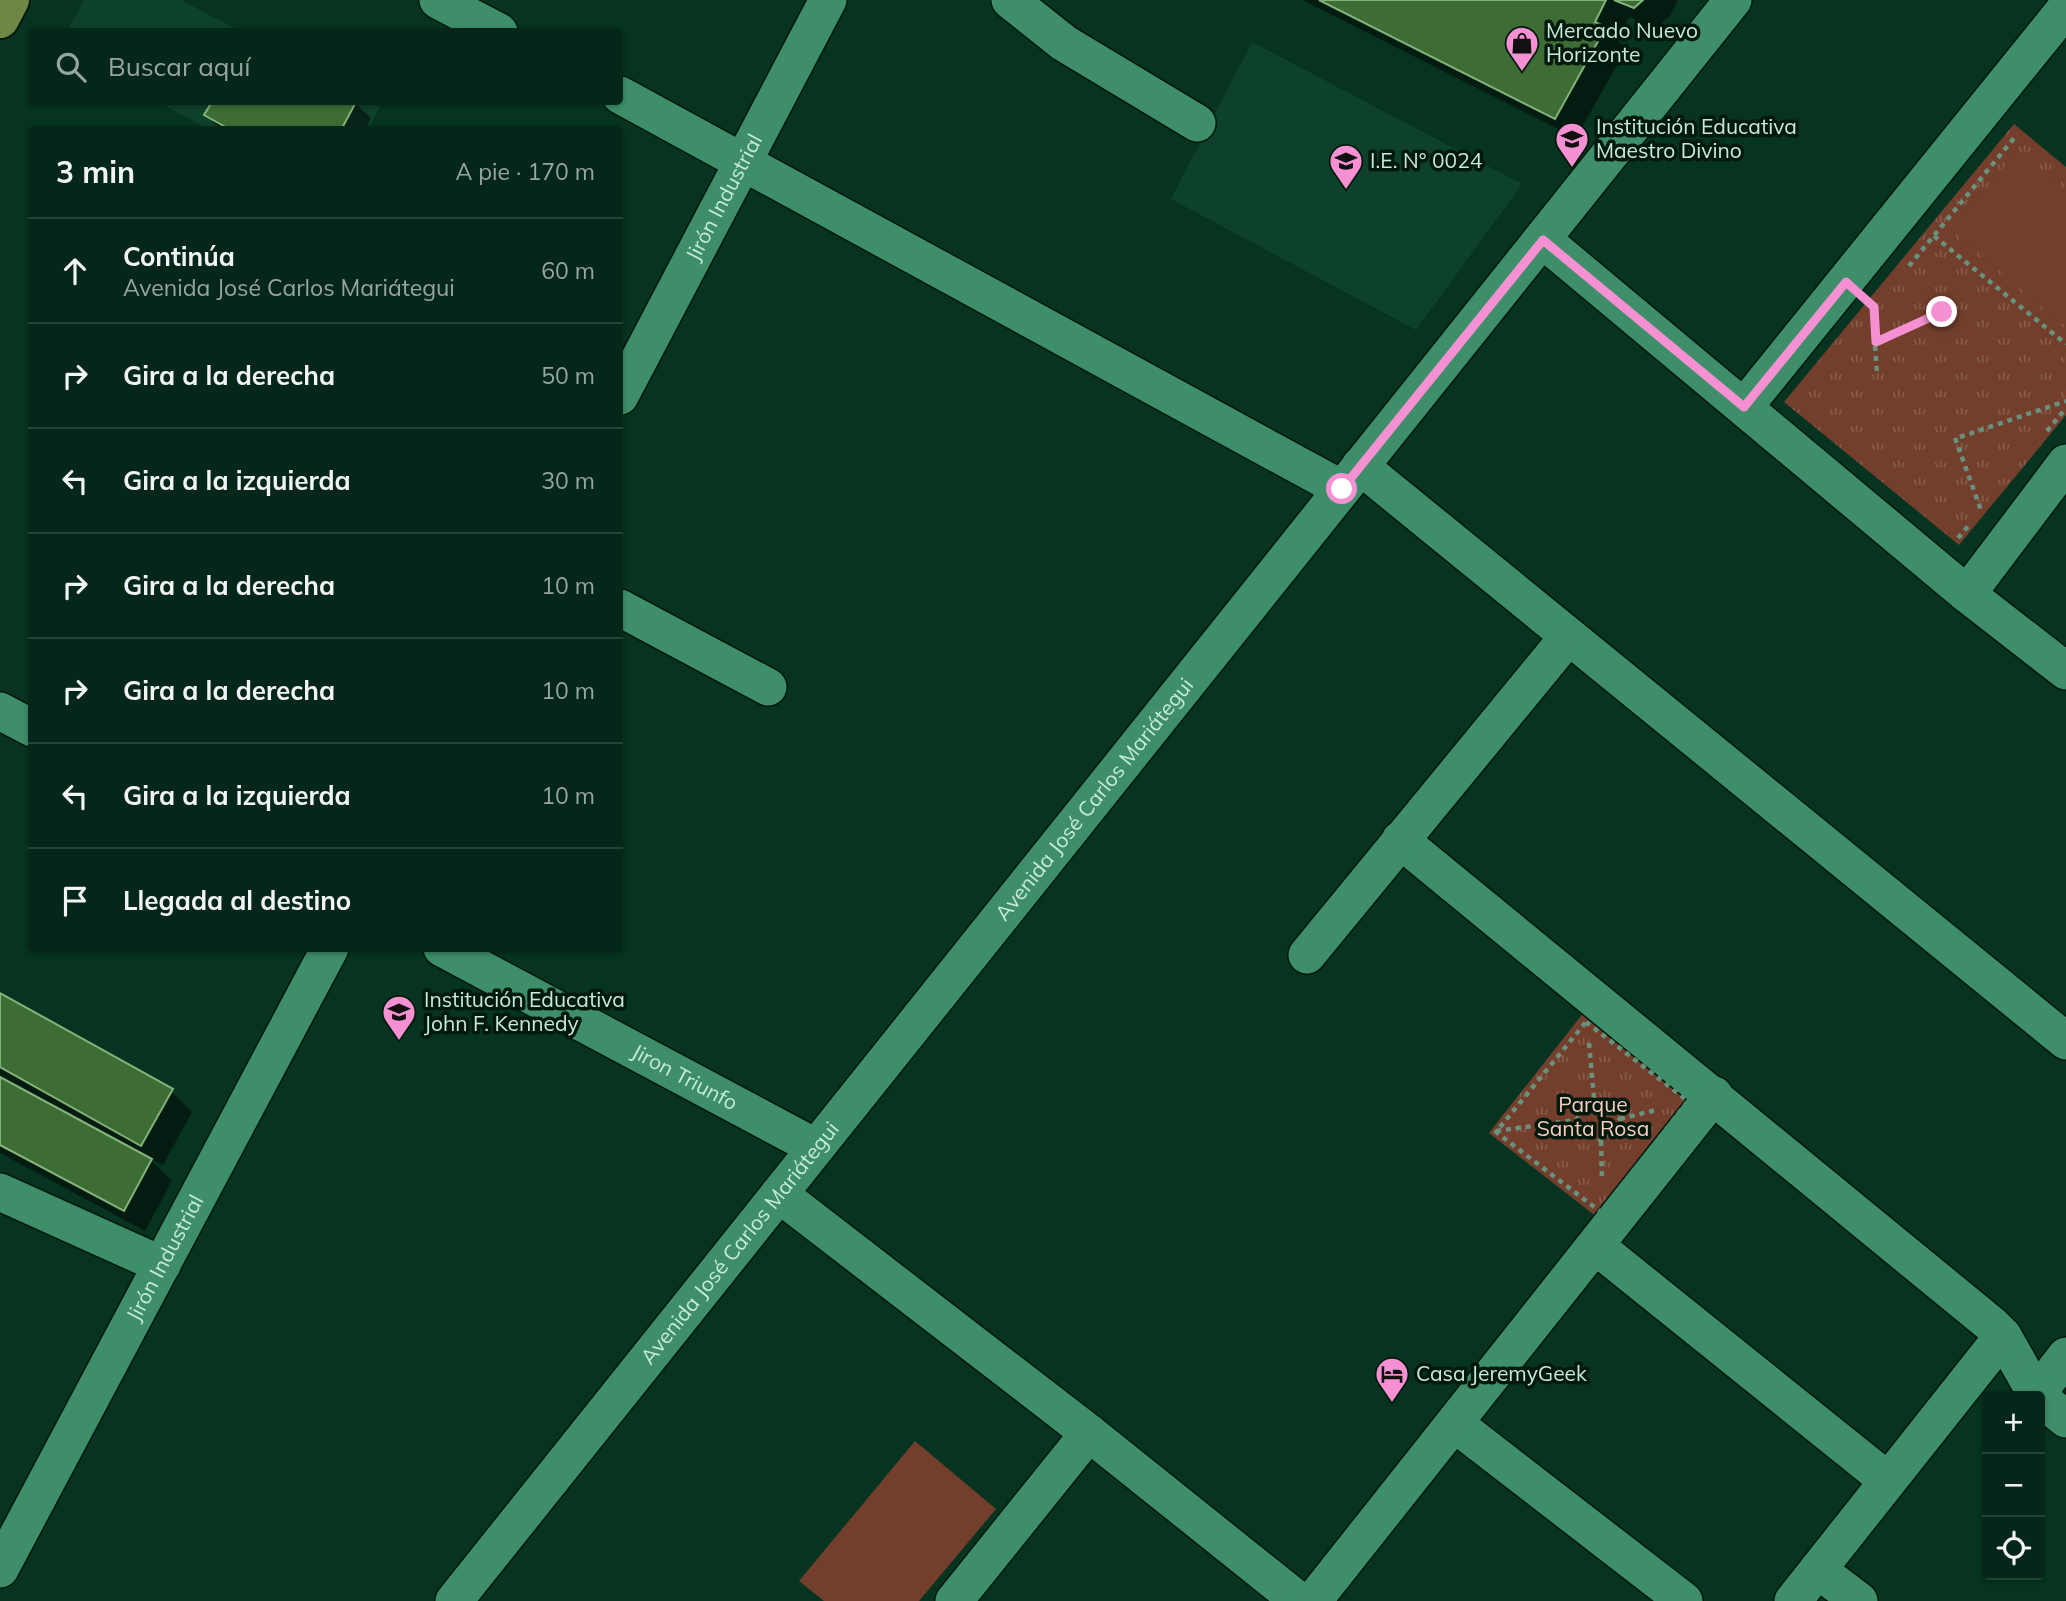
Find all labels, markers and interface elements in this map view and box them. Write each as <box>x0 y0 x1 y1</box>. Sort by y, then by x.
place label: Mercado Nuevo Horizonte <box>1546 17 1698 67</box>
shop icon: Mercado Nuevo Horizonte <box>1503 24 1541 73</box>
search box <box>28 28 623 105</box>
icon: search <box>52 48 90 86</box>
text: Buscar aquí <box>108 50 251 83</box>
place label: Institución Educativa Maestro Divino <box>1596 113 1797 163</box>
school or university icon: Institución Educativa Maestro Divino <box>1553 120 1591 169</box>
street label: Jirón Industrial <box>679 129 767 265</box>
school or university icon: I.E. N° 0024 <box>1327 142 1365 191</box>
place label: I.E. N° 0024 <box>1370 147 1483 173</box>
text: 3 min <box>56 153 135 191</box>
text: A pie · 170 m <box>455 157 595 186</box>
text: Continúa <box>123 240 235 273</box>
icon: ahead <box>56 252 94 290</box>
text: 60 m <box>541 256 595 285</box>
text: Avenida José Carlos Mariátegui <box>123 273 455 302</box>
route end <box>1926 296 1957 327</box>
icon: right <box>56 357 94 395</box>
text: Gira a la derecha <box>123 359 335 392</box>
text: 50 m <box>541 361 595 390</box>
icon: left <box>56 462 94 500</box>
text: Gira a la izquierda <box>123 464 351 497</box>
text: 30 m <box>541 466 595 495</box>
route start <box>1326 473 1357 504</box>
icon: right <box>56 567 94 605</box>
text: Gira a la derecha <box>123 569 335 602</box>
text: 10 m <box>541 571 595 600</box>
icon: right <box>56 672 94 710</box>
street label: Avenida José Carlos Mariátegui <box>989 672 1198 925</box>
text: Gira a la derecha <box>123 674 335 707</box>
text: 10 m <box>541 676 595 705</box>
icon: left <box>56 777 94 815</box>
text: Gira a la izquierda <box>123 779 351 812</box>
text: 10 m <box>541 781 595 810</box>
icon: arrive <box>56 882 94 920</box>
text: Llegada al destino <box>123 884 351 917</box>
place label: Institución Educativa John F. Kennedy <box>424 986 625 1036</box>
school or university icon: Institución Educativa John F. Kennedy <box>380 993 418 1042</box>
street label: Jiron Triunfo <box>628 1038 742 1115</box>
park label: Parque Santa Rosa <box>1537 1091 1649 1141</box>
street label: Avenida José Carlos Mariátegui <box>634 1116 844 1369</box>
street label: Jirón Industrial <box>120 1190 209 1325</box>
hotel icon: Casa JeremyGeek <box>1373 1355 1411 1404</box>
place label: Casa JeremyGeek <box>1416 1360 1587 1386</box>
map controls <box>1982 1391 2045 1580</box>
button: + <box>1982 1391 2045 1454</box>
button: − <box>1982 1454 2045 1517</box>
button: locate <box>1982 1517 2045 1580</box>

